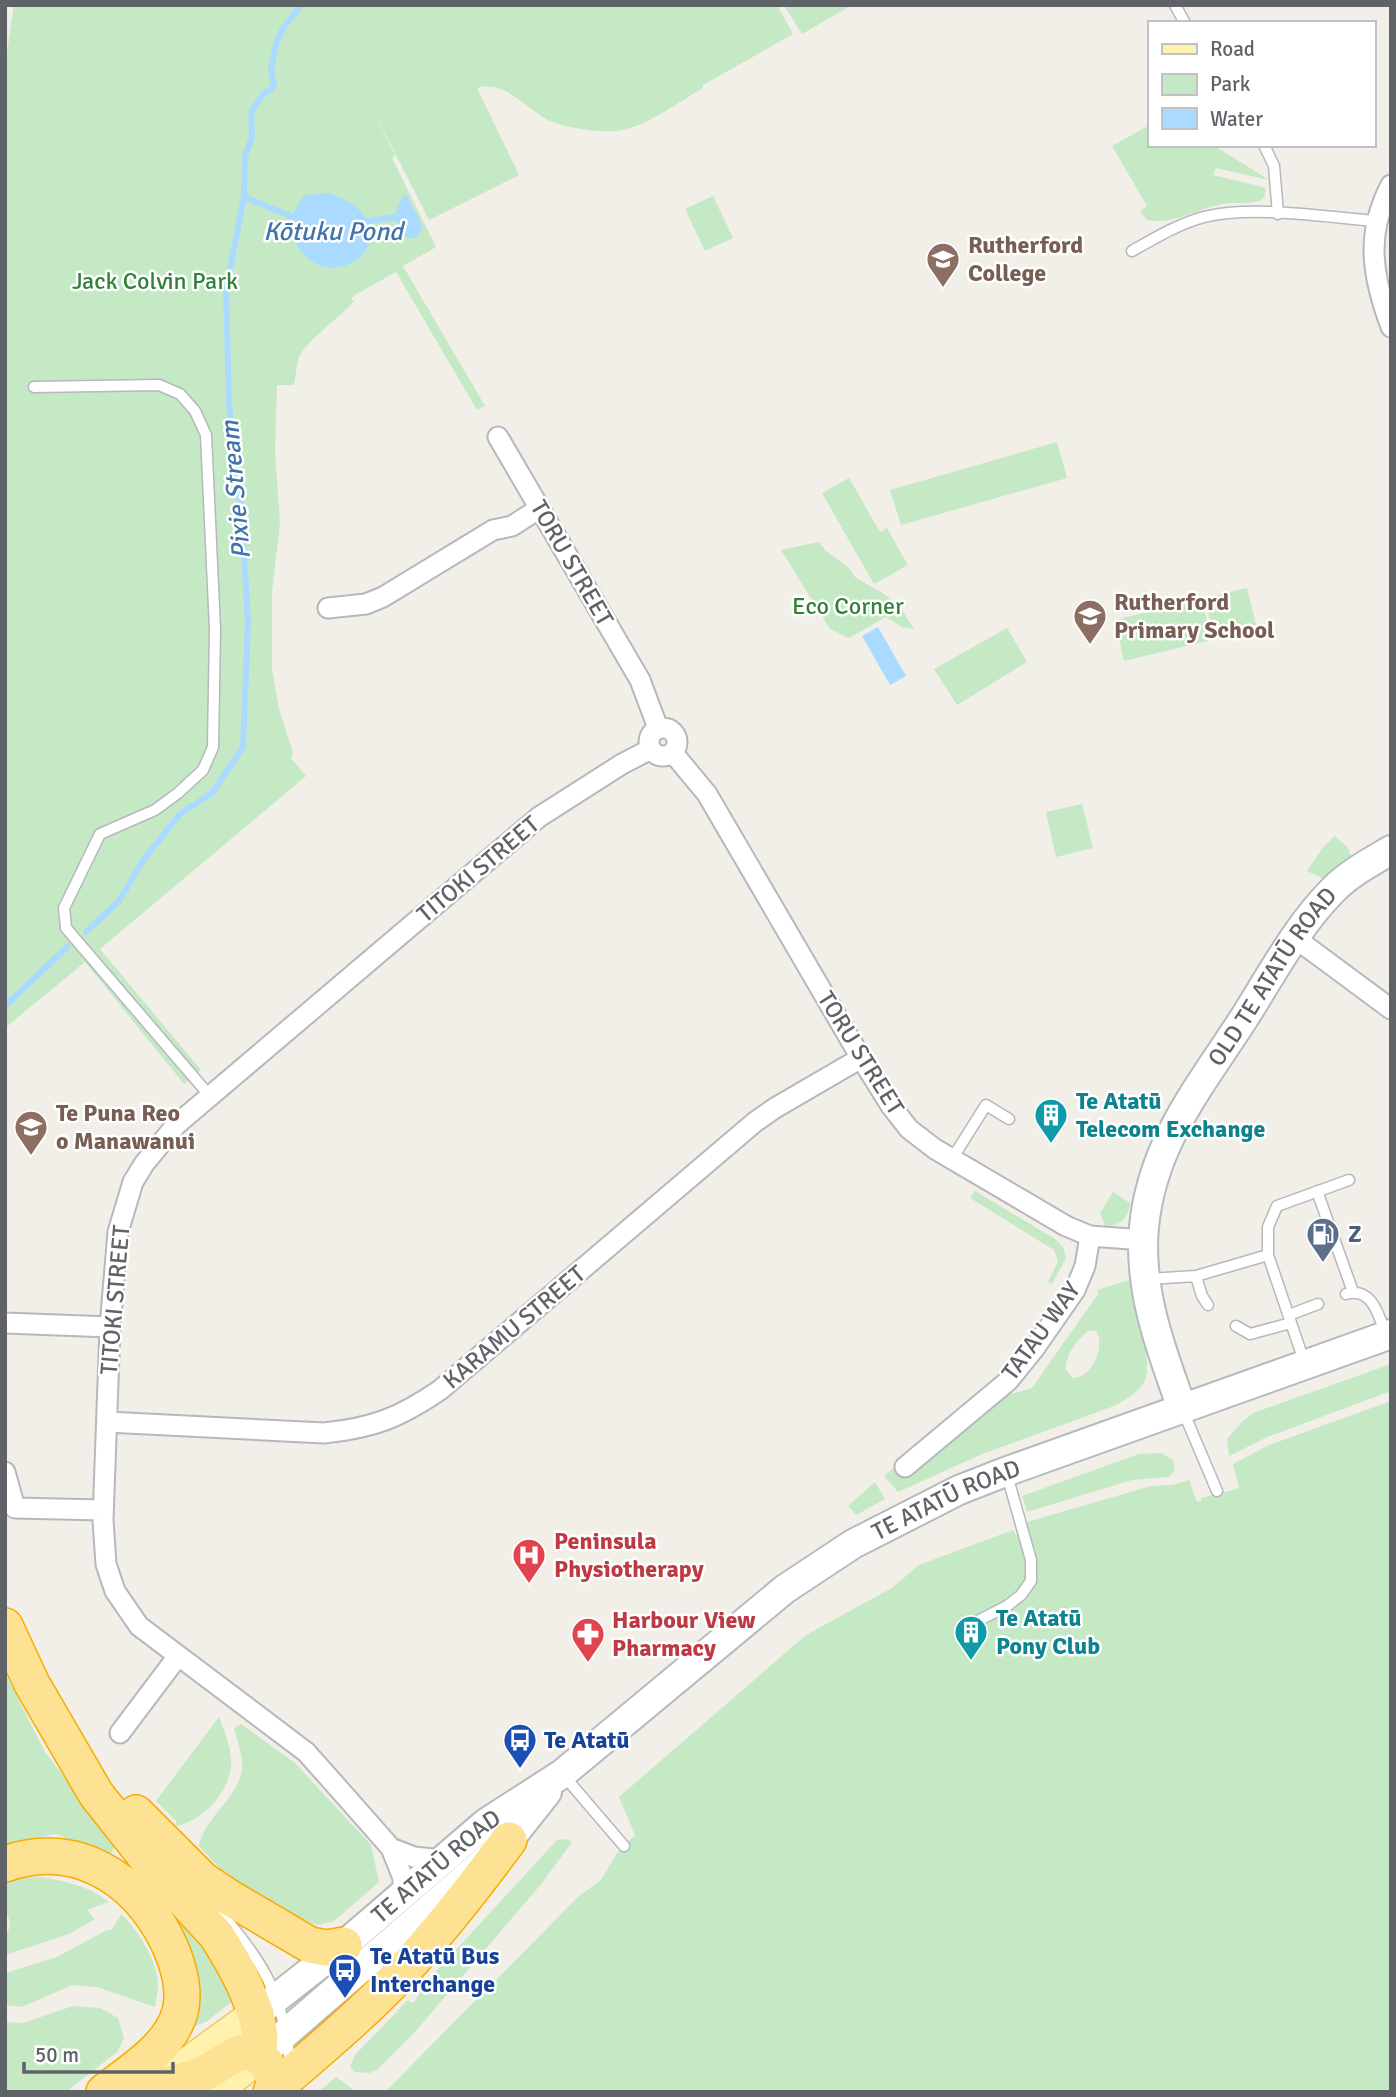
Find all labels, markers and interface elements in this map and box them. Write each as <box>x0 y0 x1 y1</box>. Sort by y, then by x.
legend <box>1148 21 1375 147</box>
text: Road <box>1210 36 1255 62</box>
text: Park <box>1210 71 1251 97</box>
text: Water <box>1210 106 1263 132</box>
water label: Kōtuku Pond <box>263 216 406 248</box>
place label: Rutherford College <box>968 230 1083 288</box>
school or university icon: Rutherford College <box>924 240 962 289</box>
park label: Jack Colvin Park <box>72 266 238 296</box>
water label: Pixie Stream <box>214 418 258 561</box>
street label: TORU STREET <box>524 495 620 631</box>
place label: Rutherford Primary School <box>1114 587 1275 645</box>
park label: Eco Corner <box>792 591 904 621</box>
school or university icon: Rutherford Primary School <box>1071 597 1109 646</box>
street label: TITOKI STREET <box>411 809 545 929</box>
street label: OLD TE ATATŪ ROAD <box>1201 881 1343 1072</box>
street label: TORU STREET <box>811 986 911 1121</box>
place label: Te Atatū Telecom Exchange <box>1076 1086 1265 1144</box>
building icon: Te Atatū Telecom Exchange <box>1032 1096 1070 1145</box>
place label: Te Puna Reo o Manawanui <box>56 1098 195 1156</box>
school or university icon: Te Puna Reo o Manawanui <box>12 1108 50 1157</box>
fuel station icon: Z <box>1304 1215 1342 1264</box>
place label: Z <box>1348 1219 1362 1249</box>
street label: TITOKI STREET <box>94 1224 137 1376</box>
street label: KARAMU STREET <box>437 1259 591 1395</box>
street label: TATAU WAY <box>995 1276 1087 1386</box>
street label: TE ATATŪ ROAD <box>867 1453 1024 1547</box>
place label: Peninsula Physiotherapy <box>554 1526 704 1584</box>
hospital icon: Peninsula Physiotherapy <box>510 1536 548 1585</box>
place label: Te Atatū Pony Club <box>996 1603 1100 1661</box>
place label: Harbour View Pharmacy <box>612 1605 756 1663</box>
building icon: Te Atatū Pony Club <box>952 1613 990 1662</box>
pharmacy icon: Harbour View Pharmacy <box>569 1615 607 1664</box>
bus stop icon: Te Atatū <box>501 1721 539 1770</box>
place label: Te Atatū <box>544 1725 629 1755</box>
street label: TE ATATŪ ROAD <box>365 1803 506 1930</box>
place label: Te Atatū Bus Interchange <box>370 1941 500 1999</box>
bus stop icon: Te Atatū Bus Interchange <box>326 1951 364 2000</box>
scale bar <box>24 2030 173 2074</box>
text: 50 m <box>35 2042 79 2068</box>

